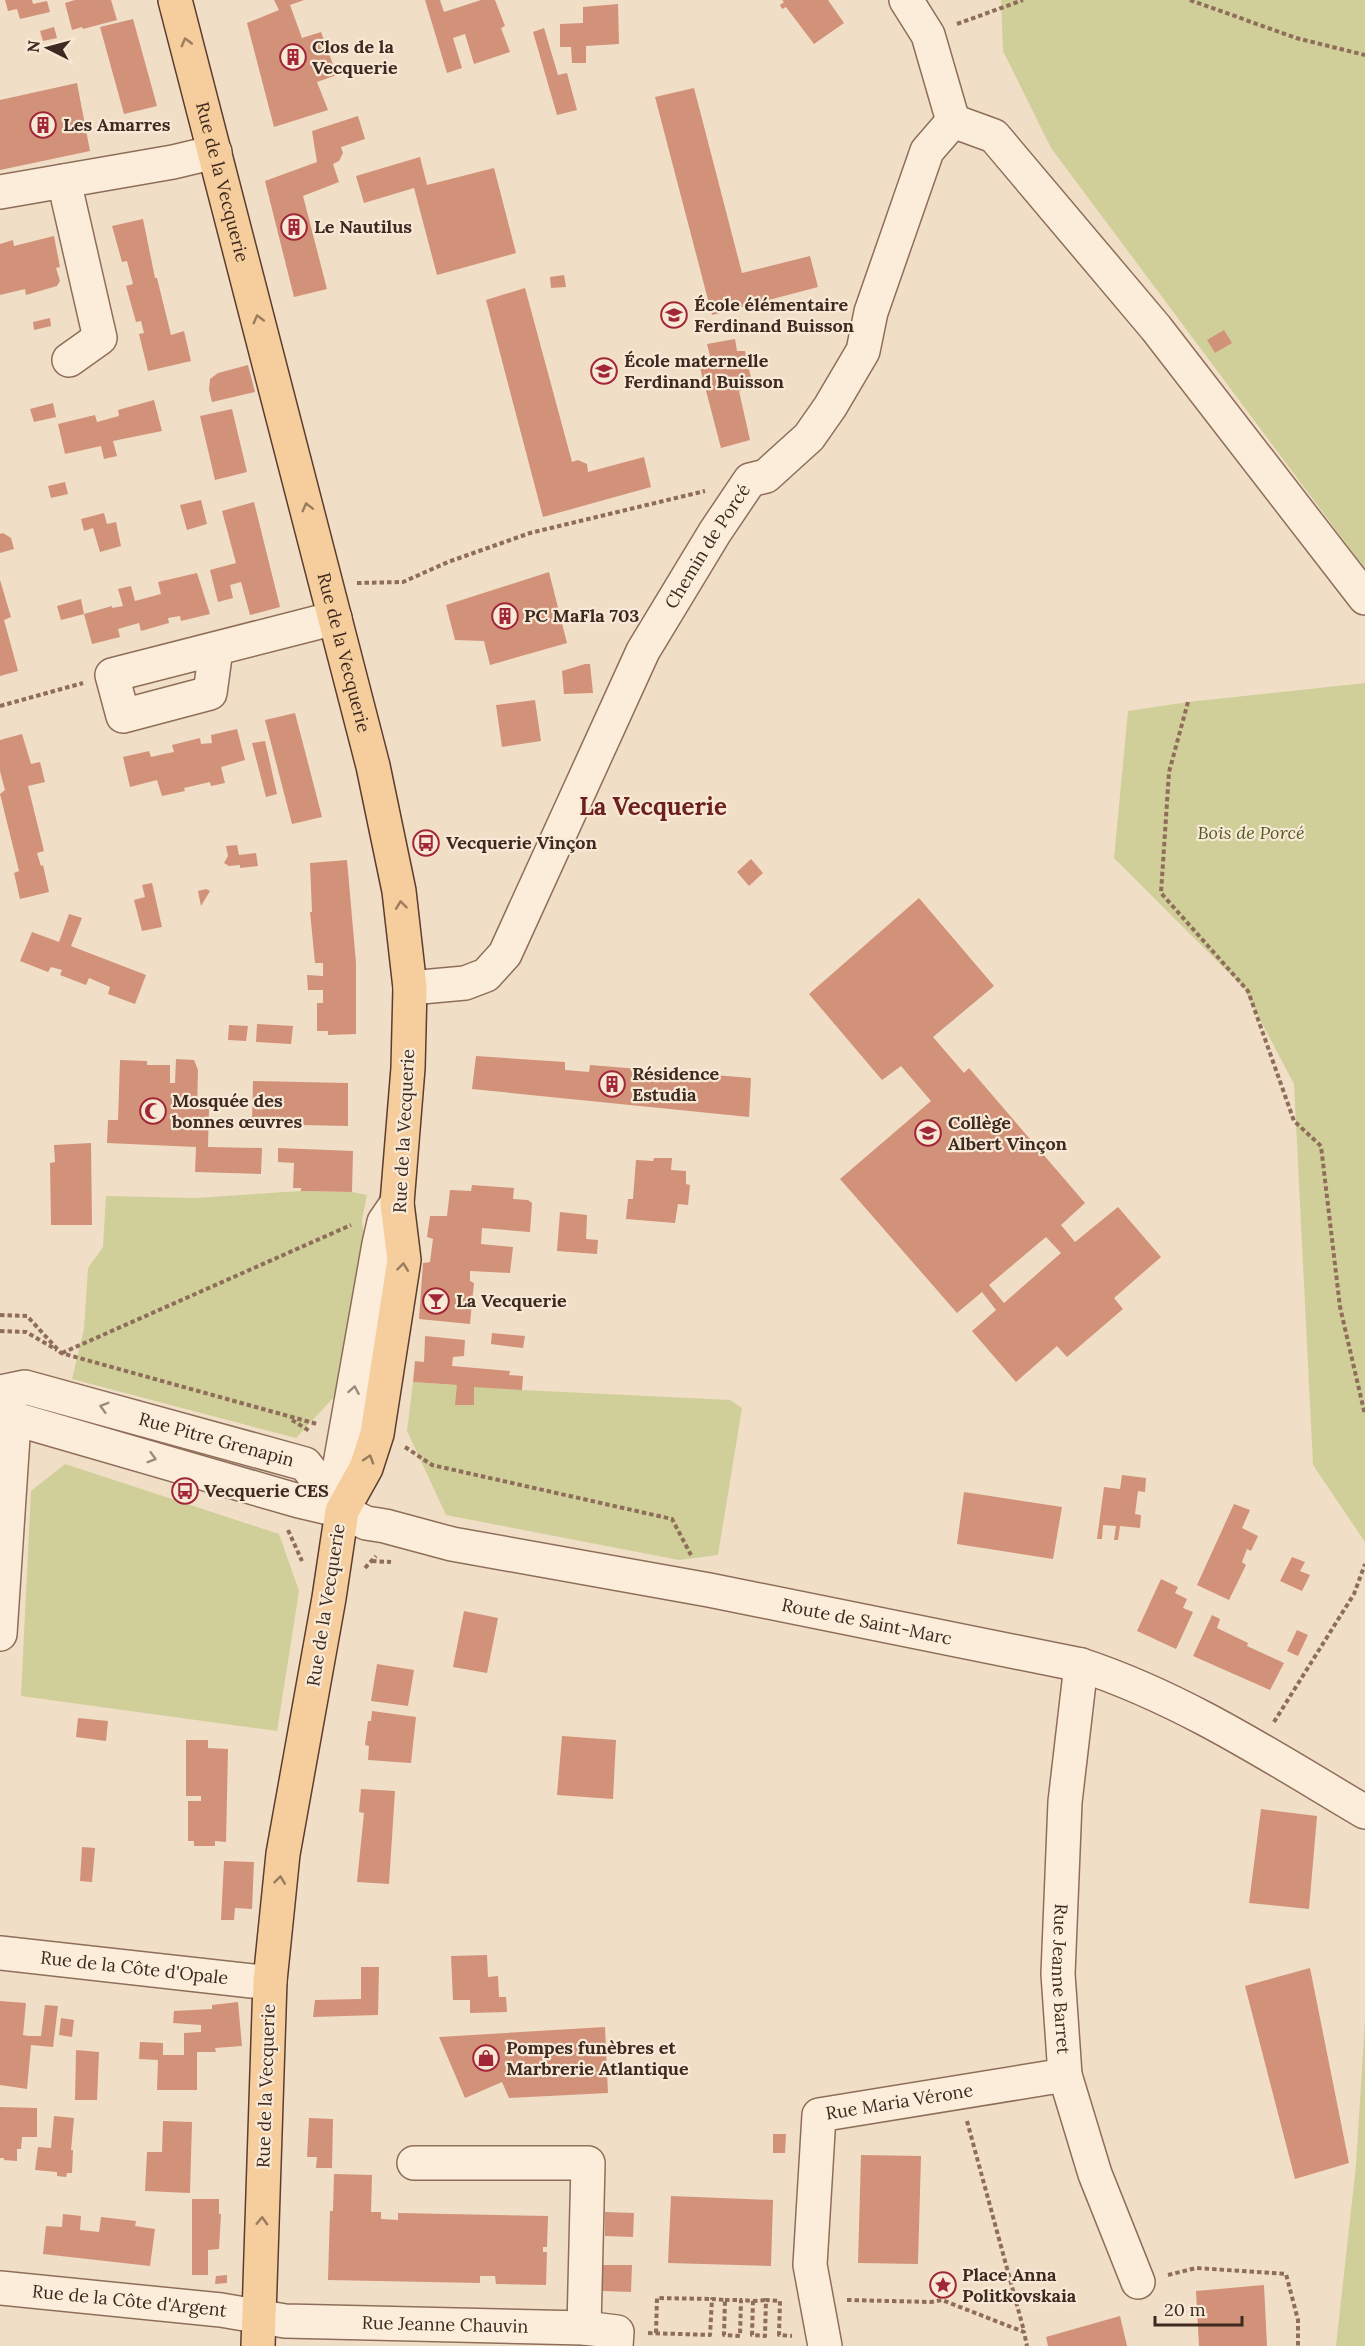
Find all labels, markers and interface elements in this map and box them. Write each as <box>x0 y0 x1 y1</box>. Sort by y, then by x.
north arrow <box>18 18 78 78</box>
place label: Clos de la Vecquerie <box>312 35 398 79</box>
one-way arrow <box>181 37 193 48</box>
text: N <box>22 39 44 54</box>
building icon: Clos de la Vecquerie <box>278 42 308 72</box>
street label: Rue de la Vecquerie <box>191 99 254 265</box>
building icon: Les Amarres <box>28 110 58 140</box>
place label: Les Amarres <box>63 113 171 136</box>
building icon: Le Nautilus <box>279 212 309 242</box>
place label: Le Nautilus <box>314 215 412 238</box>
place label: École élémentaire Ferdinand Buisson <box>694 293 855 337</box>
school or university icon: École élémentaire Ferdinand Buisson <box>659 300 689 330</box>
one-way arrow <box>253 314 266 324</box>
place label: École maternelle Ferdinand Buisson <box>624 349 785 393</box>
school or university icon: École maternelle Ferdinand Buisson <box>589 356 619 386</box>
street label: Chemin de Porcé <box>659 479 755 613</box>
one-way arrow <box>301 503 314 513</box>
street label: Rue de la Vecquerie <box>312 570 376 735</box>
building icon: PC MaFla 703 <box>490 601 520 631</box>
place label: PC MaFla 703 <box>524 604 639 627</box>
district label: La Vecquerie <box>579 791 727 822</box>
park label: Bois de Porcé <box>1197 821 1305 844</box>
bus stop icon: Vecquerie Vinçon <box>411 828 441 858</box>
place label: Vecquerie Vinçon <box>446 831 598 854</box>
one-way arrow <box>395 901 407 910</box>
street label: Rue de la Vecquerie <box>388 1048 419 1214</box>
place label: Résidence Estudia <box>632 1062 720 1106</box>
building icon: Résidence Estudia <box>597 1069 627 1099</box>
place label: Mosquée des bonnes œuvres <box>171 1089 302 1133</box>
mosque icon: Mosquée des bonnes œuvres <box>138 1096 168 1126</box>
place label: Collège Albert Vinçon <box>948 1111 1068 1155</box>
school or university icon: Collège Albert Vinçon <box>913 1118 943 1148</box>
one-way arrow <box>396 1263 408 1272</box>
bar icon: La Vecquerie <box>421 1286 451 1316</box>
place label: La Vecquerie <box>456 1289 567 1312</box>
one-way arrow <box>347 1386 359 1395</box>
one-way arrow <box>99 1402 109 1415</box>
street label: Rue Pitre Grenapin <box>136 1407 297 1471</box>
one-way arrow <box>146 1451 157 1463</box>
one-way arrow <box>362 1454 374 1465</box>
bus stop icon: Vecquerie CES <box>170 1476 200 1506</box>
place label: Vecquerie CES <box>204 1479 329 1502</box>
street label: Rue de la Vecquerie <box>301 1522 350 1688</box>
street label: Route de Saint-Marc <box>780 1593 954 1650</box>
one-way arrow <box>273 1875 285 1884</box>
street label: Rue Jeanne Barret <box>1047 1903 1076 2055</box>
street label: Rue de la Côte d'Opale <box>39 1946 230 1989</box>
street label: Rue de la Vecquerie <box>251 2003 280 2169</box>
place label: Pompes funèbres et Marbrerie Atlantique <box>506 2036 689 2080</box>
shop icon: Pompes funèbres et Marbrerie Atlantique <box>471 2043 501 2073</box>
street label: Rue Maria Vérone <box>824 2078 975 2125</box>
one-way arrow <box>256 2216 268 2225</box>
place label: Place Anna Politkovskaia <box>962 2263 1077 2307</box>
place icon: Place Anna Politkovskaia <box>928 2270 958 2300</box>
street label: Rue de la Côte d'Argent <box>31 2279 229 2322</box>
scale bar <box>1155 2289 1242 2327</box>
text: 20 m <box>1164 2298 1206 2321</box>
street label: Rue Jeanne Chauvin <box>361 2311 529 2338</box>

